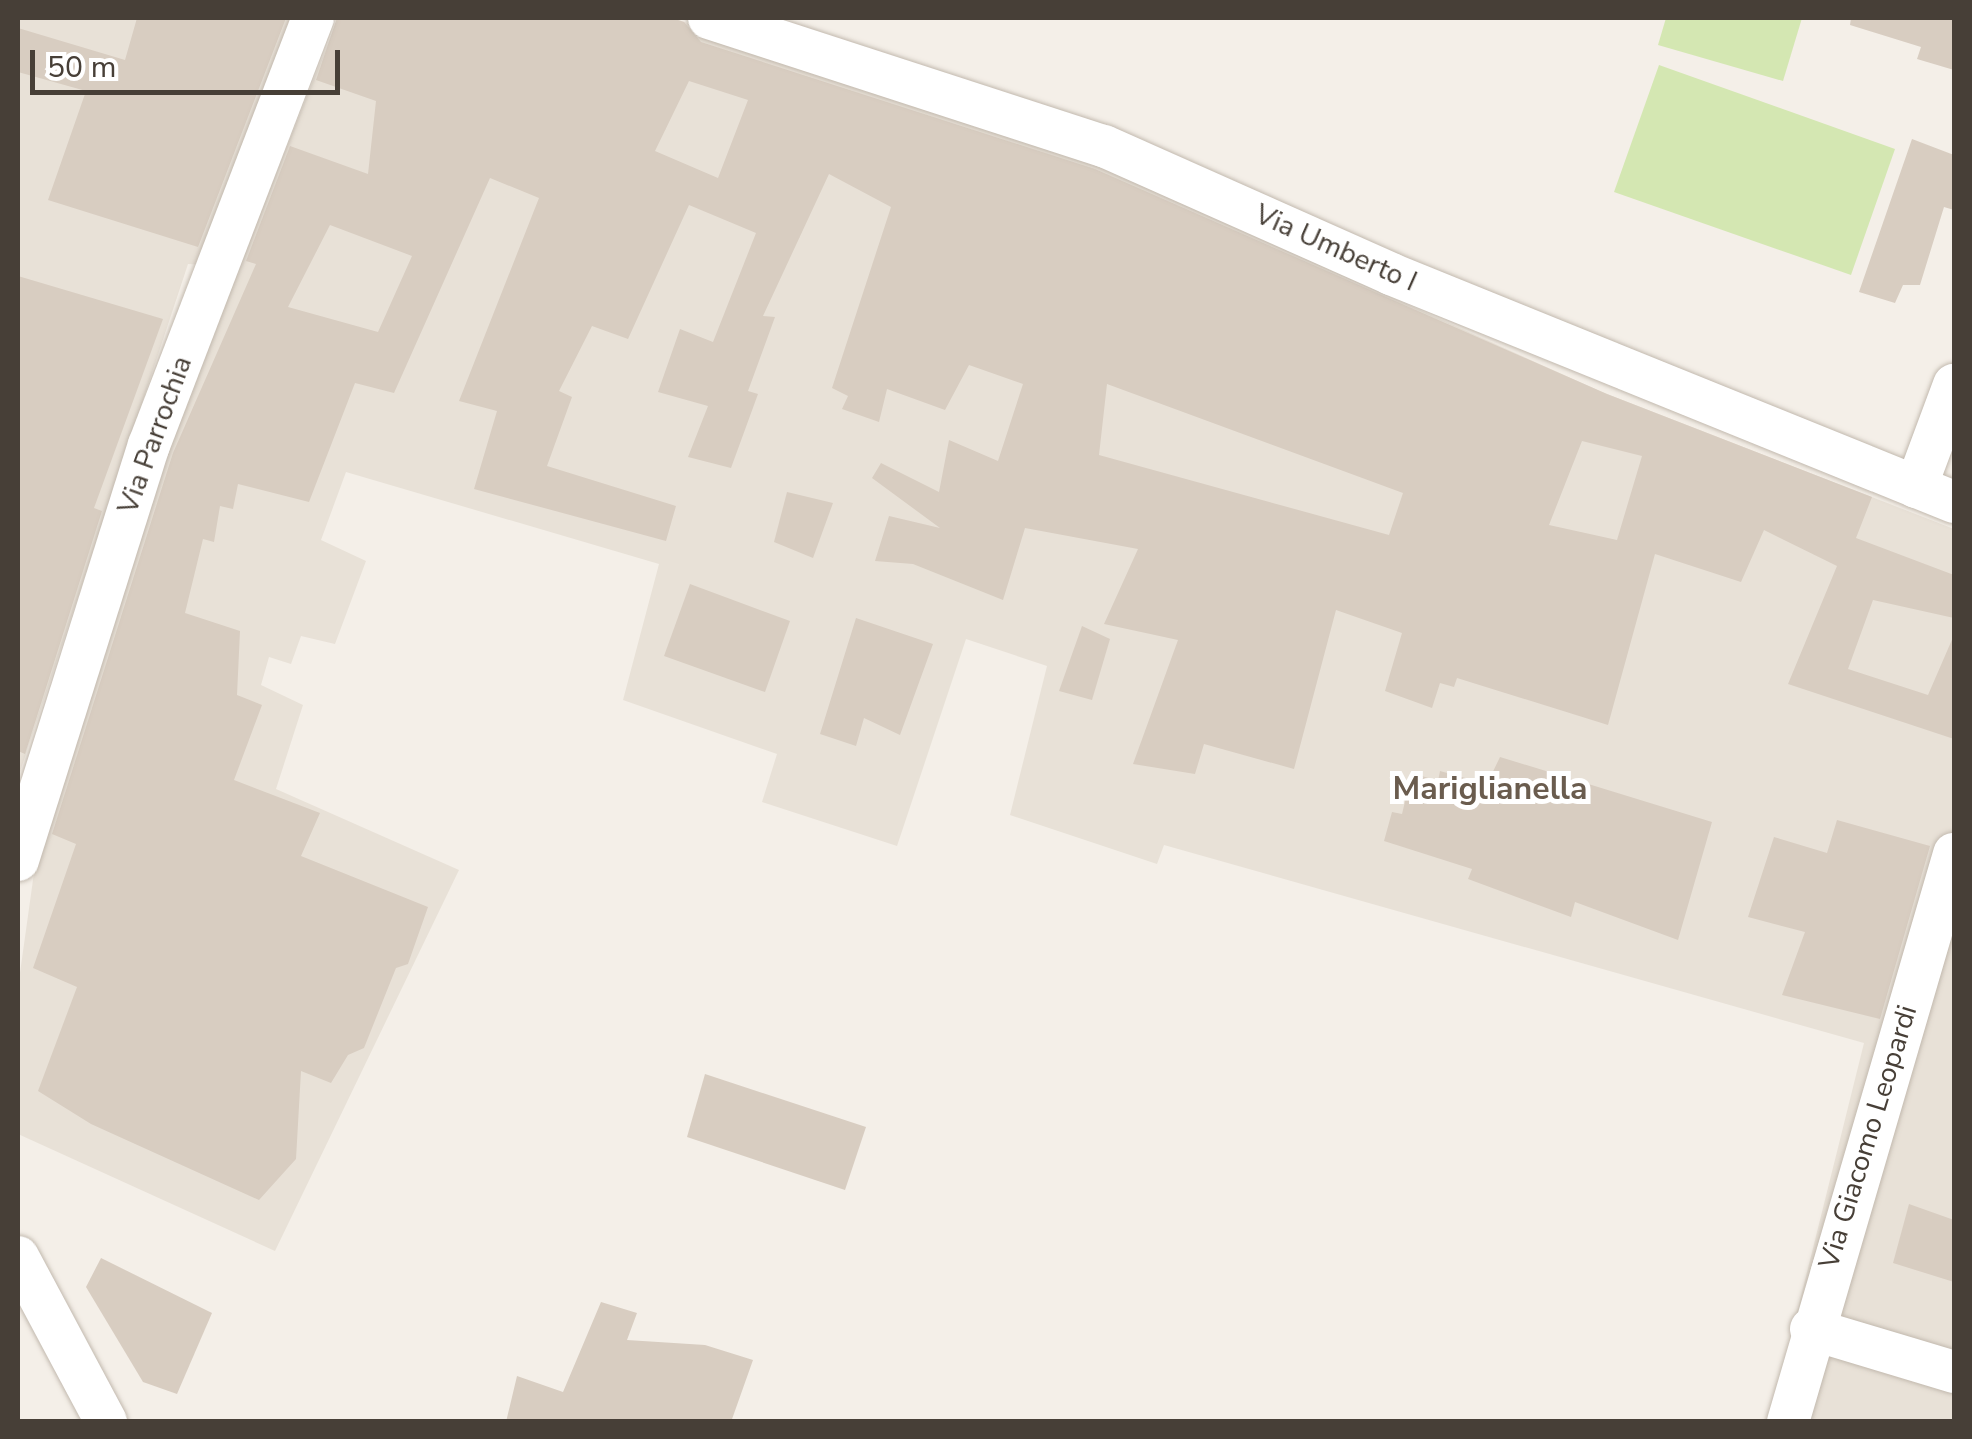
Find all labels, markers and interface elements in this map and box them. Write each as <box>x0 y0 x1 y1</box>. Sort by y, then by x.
scale bar <box>35 30 345 92</box>
text: 50 m <box>47 47 116 88</box>
street label: Via Umberto I <box>1250 197 1422 299</box>
street label: Via Parrochia <box>111 352 199 518</box>
district label: Mariglianella <box>1392 770 1588 808</box>
street label: Via Giacomo Leopardi <box>1812 1001 1924 1273</box>

